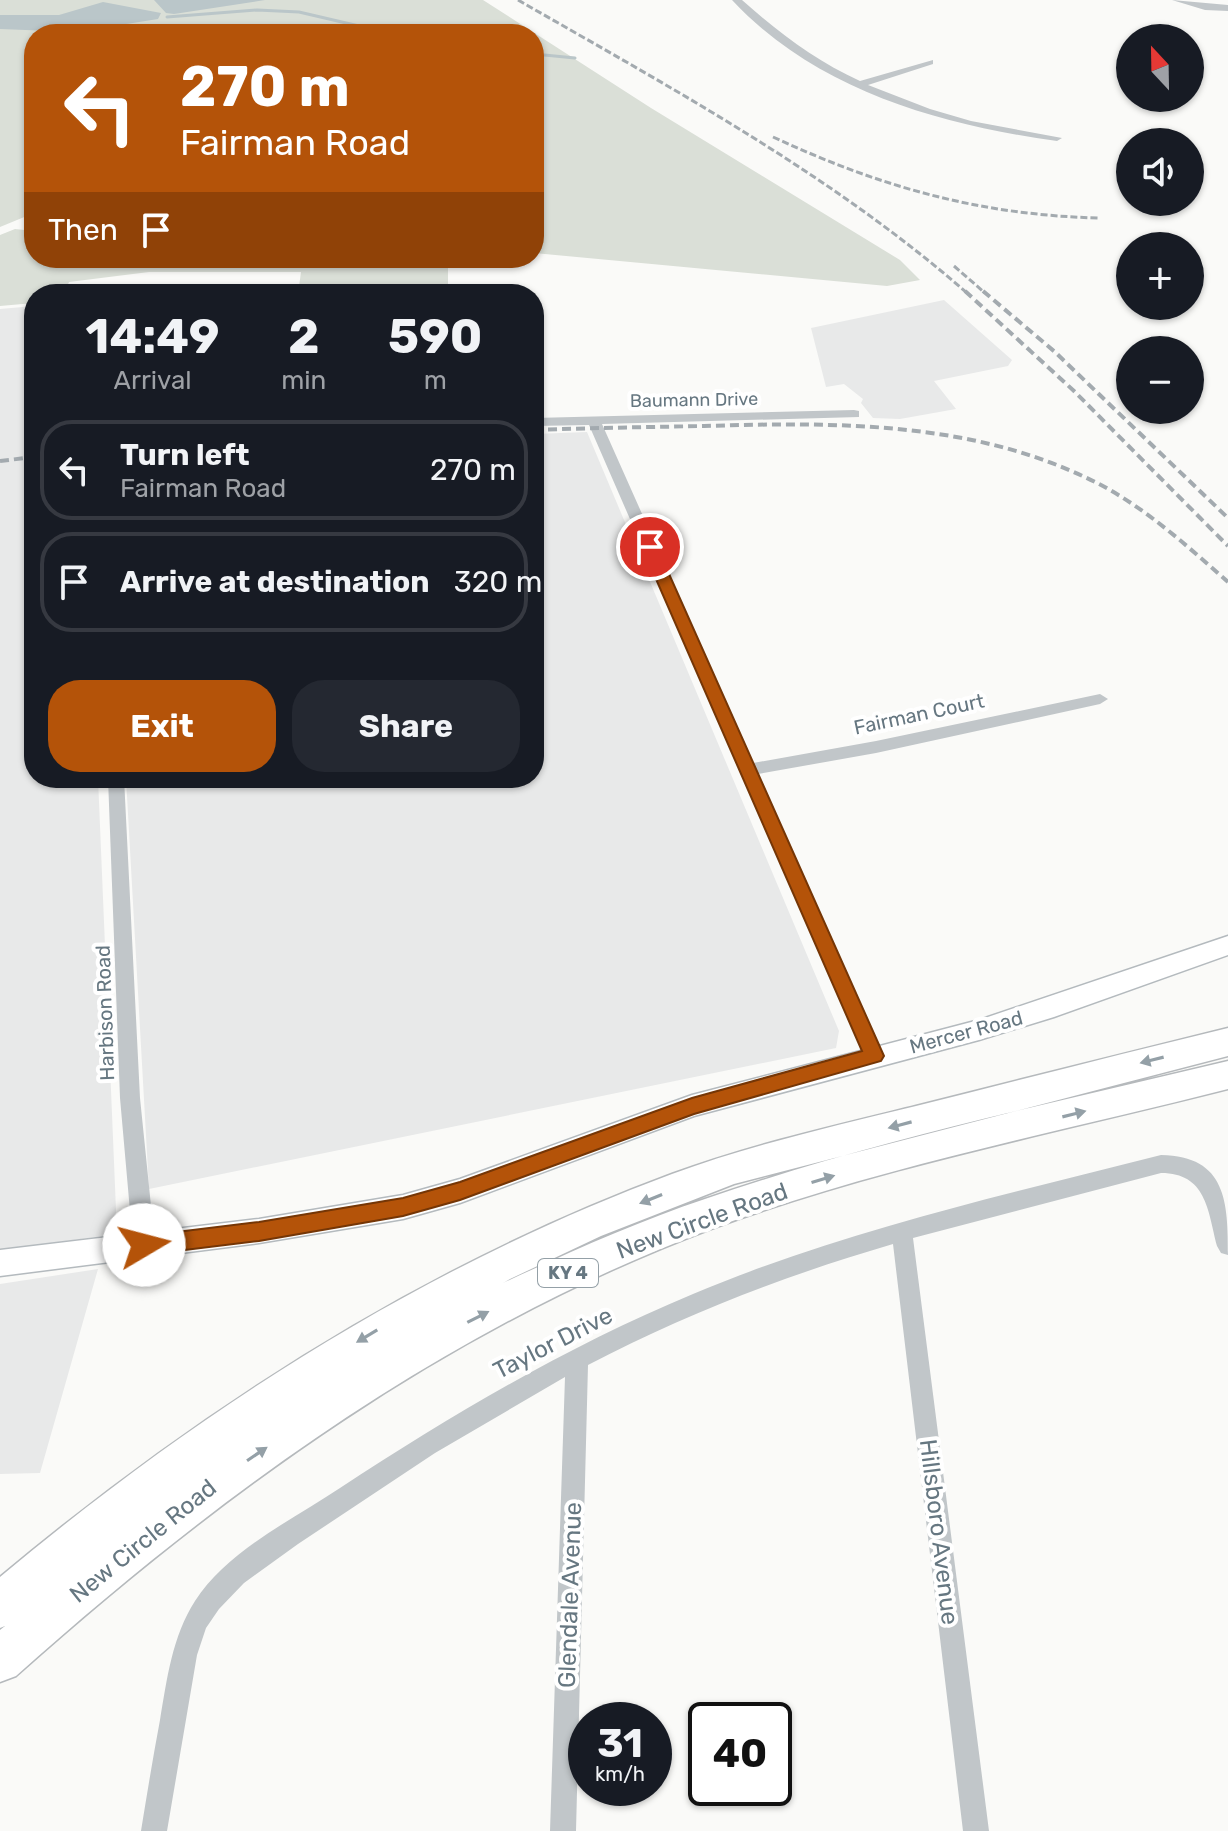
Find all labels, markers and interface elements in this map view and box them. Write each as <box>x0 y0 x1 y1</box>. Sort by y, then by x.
north arrow <box>1116 24 1204 112</box>
map controls <box>1116 24 1204 424</box>
text: 270 m <box>180 54 350 120</box>
icon: left <box>48 56 152 160</box>
text: Fairman Road <box>180 121 410 164</box>
button: sound <box>1116 128 1204 216</box>
icon: arrive <box>134 208 178 252</box>
text: Then <box>48 212 118 248</box>
button: + <box>1116 232 1204 320</box>
text: 14:49 <box>86 308 220 365</box>
text: 2 <box>288 308 319 365</box>
text: 590 <box>388 308 482 365</box>
button: − <box>1116 336 1204 424</box>
text: Arrival <box>114 365 192 396</box>
text: min <box>281 365 326 396</box>
text: m <box>424 365 447 396</box>
street label: Baumann Drive <box>630 388 758 412</box>
text: Turn left <box>120 437 250 473</box>
icon: left <box>52 448 96 492</box>
text: 270 m <box>430 452 516 488</box>
text: Fairman Road <box>120 473 286 504</box>
pin <box>616 513 684 581</box>
icon: arrive <box>628 525 672 569</box>
icon: arrive <box>52 560 96 604</box>
text: Arrive at destination <box>120 564 430 600</box>
text: 320 m <box>454 564 542 600</box>
button: Exit <box>48 680 276 772</box>
button: Share <box>292 680 520 772</box>
street label: Fairman Court <box>852 688 987 740</box>
street label: Harbison Road <box>91 945 119 1081</box>
street label: Mercer Road <box>907 1005 1025 1059</box>
one-way arrow <box>1140 1055 1165 1067</box>
one-way arrow <box>1062 1107 1087 1119</box>
one-way arrow <box>888 1119 913 1131</box>
one-way arrow <box>811 1172 835 1185</box>
street label: New Circle Road <box>612 1177 792 1265</box>
one-way arrow <box>639 1192 663 1205</box>
position arrow <box>102 1203 186 1287</box>
road number: KY 4 <box>538 1259 598 1287</box>
street label: Taylor Drive <box>489 1301 617 1385</box>
one-way arrow <box>466 1310 489 1323</box>
one-way arrow <box>356 1329 378 1343</box>
street label: Hillsboro Avenue <box>914 1438 964 1626</box>
one-way arrow <box>246 1447 267 1462</box>
street label: New Circle Road <box>64 1473 222 1609</box>
street label: Glendale Avenue <box>553 1501 587 1689</box>
speed limit sign: 40 <box>688 1702 792 1806</box>
text: 31 <box>597 1720 643 1767</box>
text: km/h <box>595 1762 645 1786</box>

